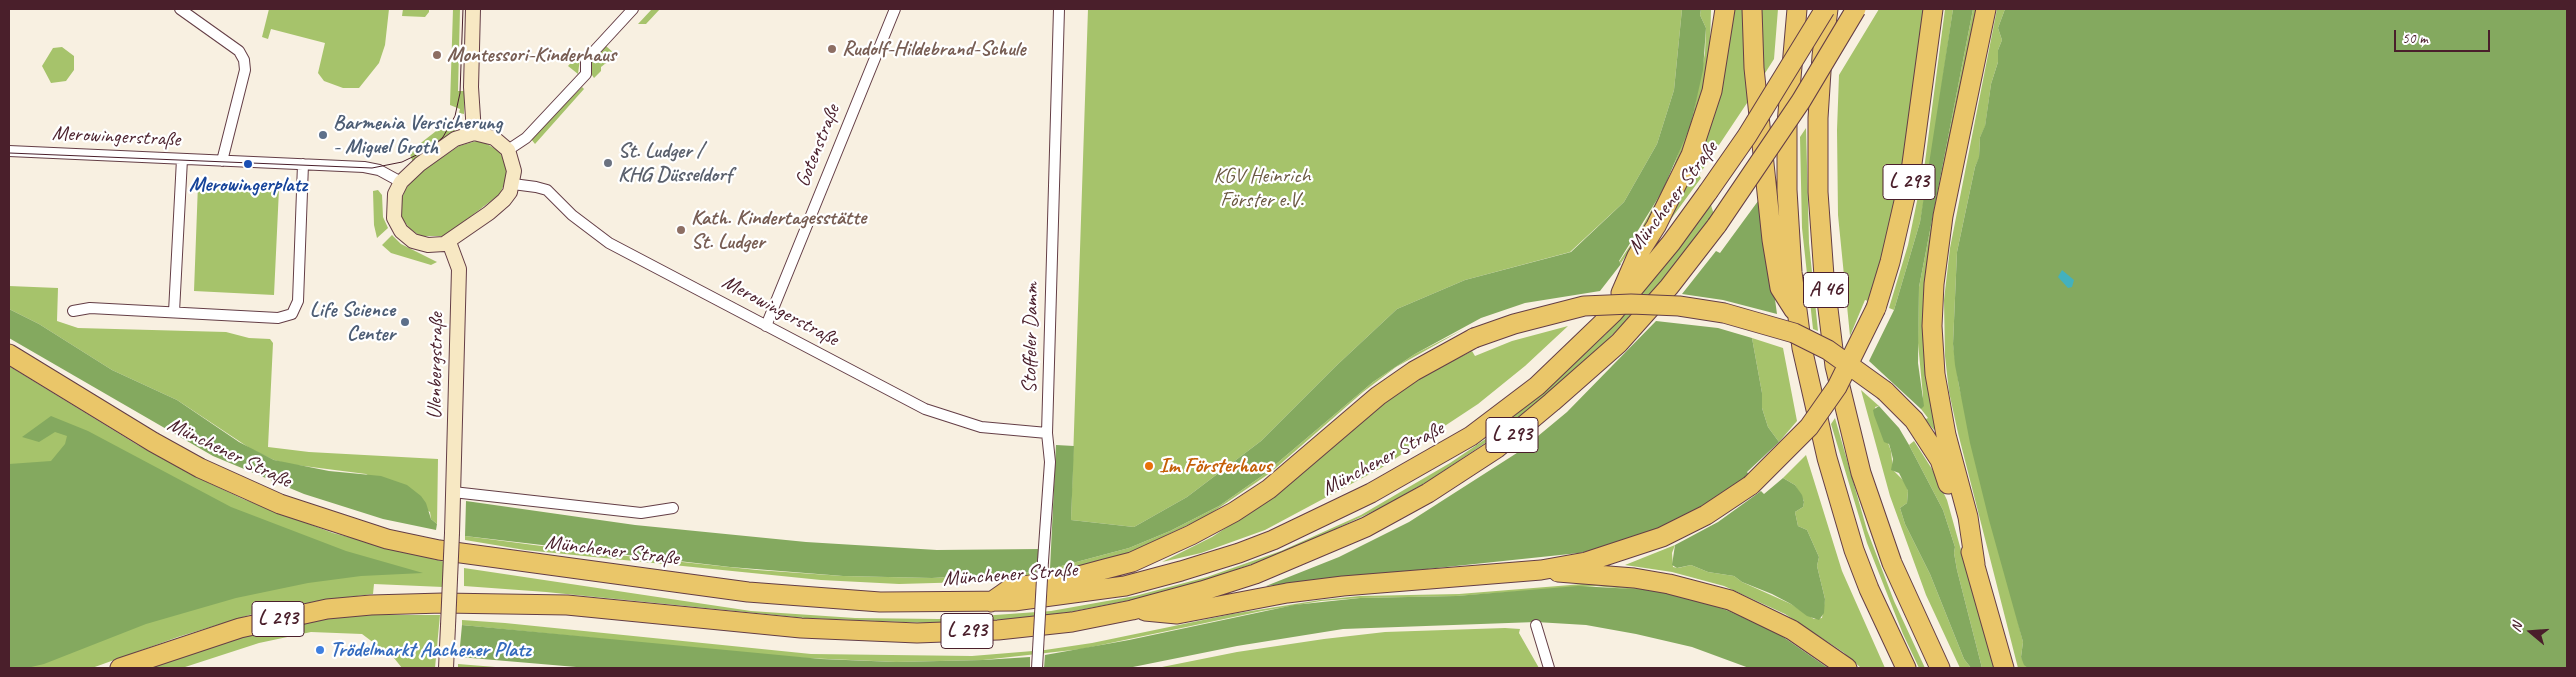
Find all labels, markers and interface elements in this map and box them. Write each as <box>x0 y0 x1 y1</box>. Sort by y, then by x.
scale bar <box>2396 20 2492 52</box>
text: 50 m <box>2402 29 2428 48</box>
place label: Rudolf-Hildebrand-Schule <box>842 36 1026 62</box>
place label: Montessori-Kinderhaus <box>447 42 616 68</box>
marker: Rudolf-Hildebrand-Schule <box>826 43 838 55</box>
marker: Montessori-Kinderhaus <box>431 49 443 61</box>
street label: Gotenstraße <box>790 101 846 191</box>
place label: Barmenia Versicherung - Miguel Groth <box>333 110 502 160</box>
street label: Merowingerstraße <box>51 121 181 153</box>
marker: Barmenia Versicherung - Miguel Groth <box>317 129 329 141</box>
street label: Münchener Straße <box>1622 137 1724 259</box>
place label: St. Ludger / KHG Düsseldorf <box>618 138 732 188</box>
marker: St. Ludger / KHG Düsseldorf <box>602 157 614 169</box>
marker: Merowingerplatz <box>242 158 254 170</box>
park label: KGV Heinrich Förster e.V. <box>1213 163 1311 213</box>
road number: L 293 <box>1883 164 1935 200</box>
place label: Merowingerplatz <box>189 172 307 198</box>
place label: Kath. Kindertagesstätte St. Ludger <box>691 205 866 255</box>
marker: Kath. Kindertagesstätte St. Ludger <box>675 224 687 236</box>
street label: Merowingerstraße <box>717 270 843 352</box>
road number: A 46 <box>1804 272 1848 308</box>
street label: Stoffeler Damm <box>1017 282 1045 394</box>
place label: Life Science Center <box>310 297 395 347</box>
street label: Ulenbergstraße <box>422 312 450 420</box>
marker: Life Science Center <box>399 316 411 328</box>
street label: Münchener Straße <box>163 412 295 494</box>
street label: Münchener Straße <box>1318 416 1448 502</box>
road number: L 293 <box>1486 418 1538 452</box>
place label: Im Försterhaus <box>1159 453 1272 479</box>
marker: Im Försterhaus <box>1143 460 1155 472</box>
street label: Münchener Straße <box>544 530 680 572</box>
street label: Münchener Straße <box>942 558 1078 592</box>
road number: L 293 <box>252 602 304 636</box>
north arrow <box>2506 607 2556 657</box>
road number: L 293 <box>941 614 993 648</box>
text: N <box>2507 620 2526 634</box>
place label: Trödelmarkt Aachener Platz <box>330 637 531 663</box>
marker: Trödelmarkt Aachener Platz <box>314 644 326 656</box>

